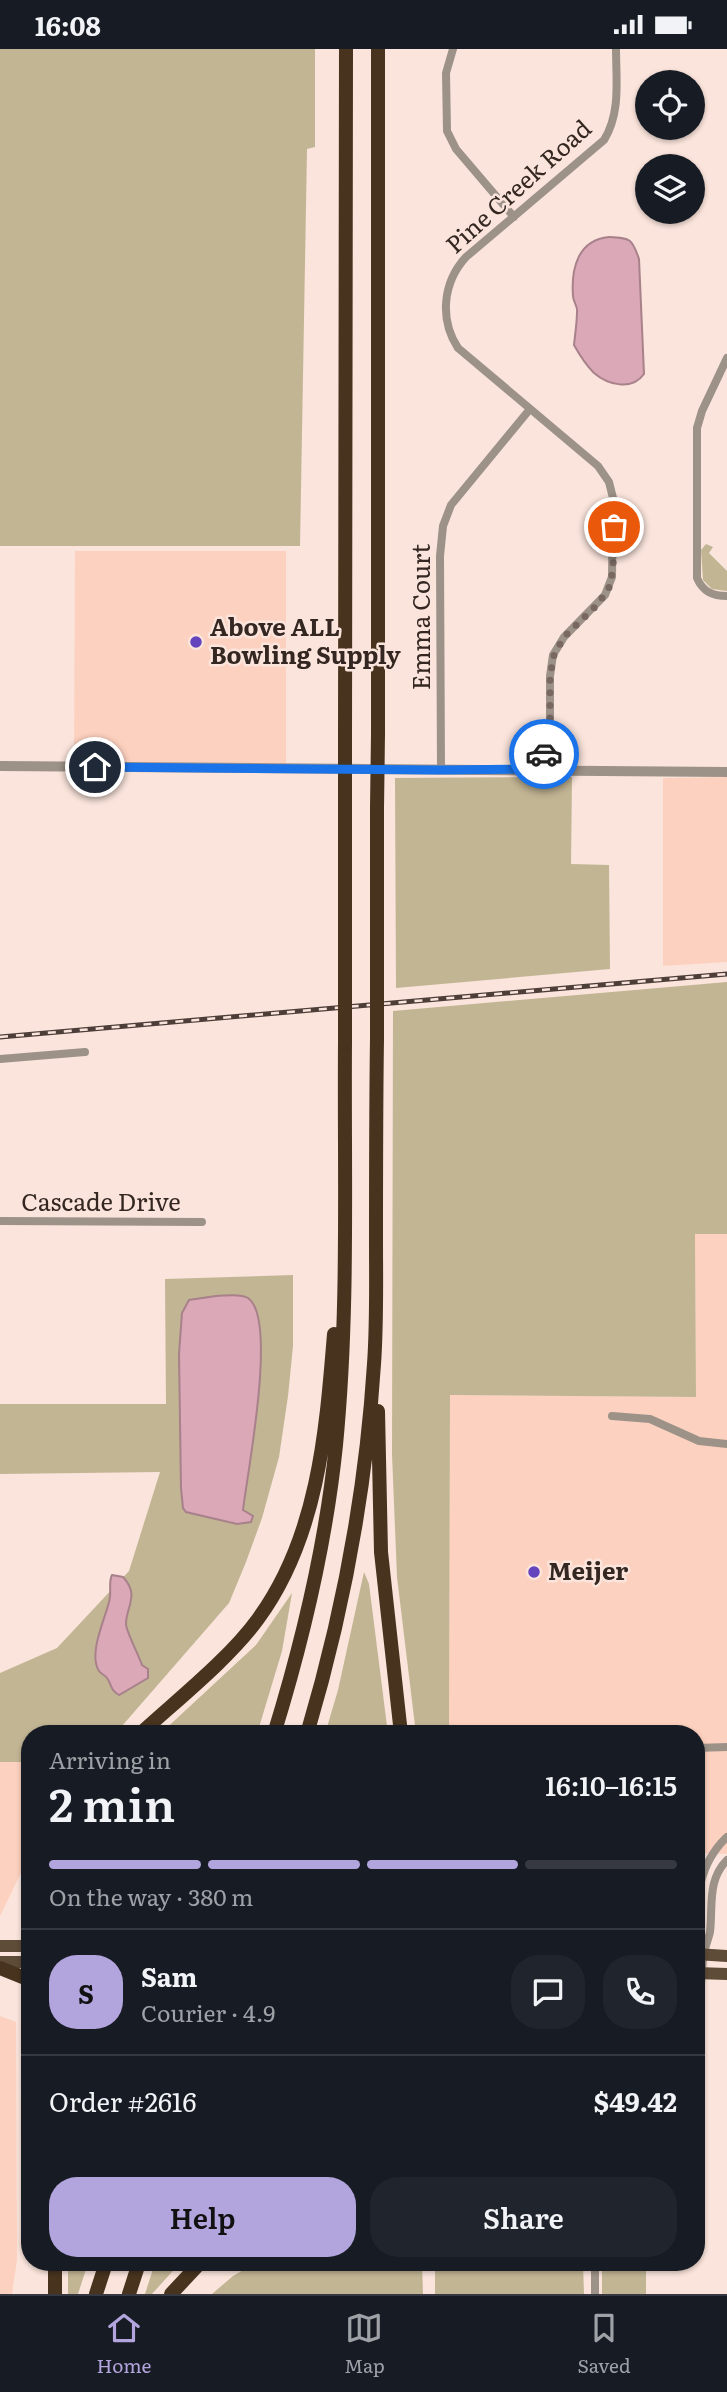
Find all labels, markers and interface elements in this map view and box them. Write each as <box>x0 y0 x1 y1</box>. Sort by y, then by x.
text: 16:08 <box>35 5 101 44</box>
map controls <box>635 70 705 224</box>
button: locate <box>635 70 705 140</box>
street label: Pine Creek Road <box>437 110 598 260</box>
button: layers <box>635 154 705 224</box>
pin <box>584 497 644 557</box>
icon: bag <box>595 508 633 546</box>
street label: Emma Court <box>402 544 437 690</box>
place label: Above ALL Bowling Supply <box>210 608 401 671</box>
marker: Above ALL Bowling Supply <box>188 634 204 650</box>
courier <box>509 719 579 789</box>
icon: car <box>525 735 563 773</box>
pin <box>65 737 125 797</box>
icon: home <box>76 748 114 786</box>
street label: Cascade Drive <box>21 1183 181 1218</box>
place label: Meijer <box>548 1552 628 1587</box>
marker: Meijer <box>526 1564 542 1580</box>
text: Arriving in <box>49 1742 171 1776</box>
text: 16:10–16:15 <box>545 1765 677 1804</box>
text: 2 min <box>49 1768 175 1836</box>
text: On the way · 380 m <box>49 1879 253 1913</box>
button: chat <box>511 1955 585 2029</box>
button: phone <box>603 1955 677 2029</box>
text: Sam <box>141 1956 197 1995</box>
text: S <box>78 1973 94 2012</box>
text: Courier · 4.9 <box>141 1995 275 2029</box>
text: Order #2616 <box>49 2081 196 2120</box>
text: $49.42 <box>594 2081 677 2120</box>
button: Help <box>49 2177 356 2257</box>
button: Share <box>370 2177 677 2257</box>
tab: Home <box>96 2309 151 2379</box>
tab: Map <box>344 2309 385 2379</box>
tab: Saved <box>578 2309 631 2379</box>

